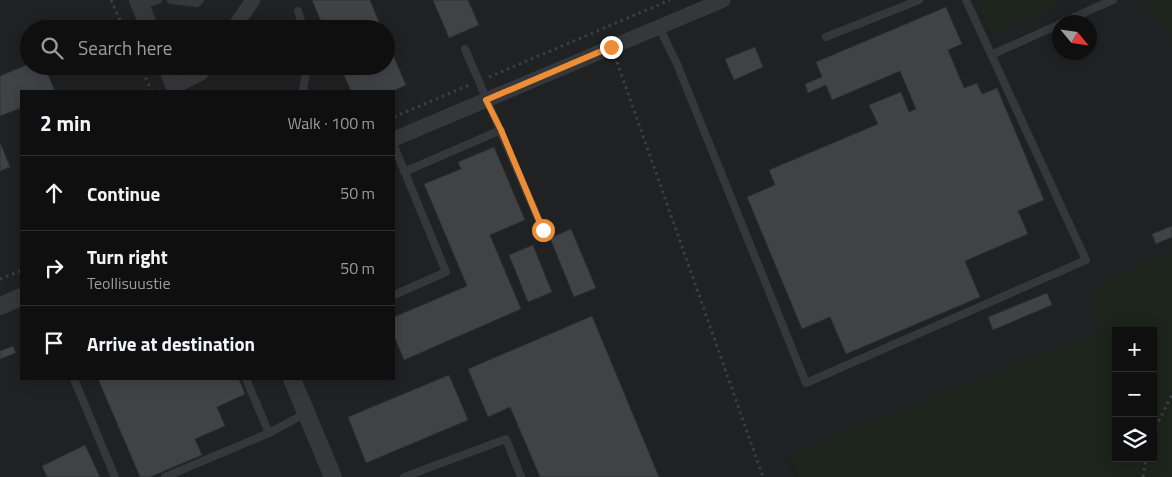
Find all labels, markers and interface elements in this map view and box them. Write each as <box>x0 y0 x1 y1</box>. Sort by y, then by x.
north arrow <box>1052 15 1097 60</box>
search box <box>20 20 395 75</box>
text: Search here <box>78 33 172 62</box>
icon: search <box>38 34 66 62</box>
route end <box>600 36 623 59</box>
text: 2 min <box>40 107 91 139</box>
text: Walk · 100 m <box>287 111 375 135</box>
icon: ahead <box>40 179 68 207</box>
text: Continue <box>87 179 160 208</box>
text: 50 m <box>340 181 375 205</box>
route start <box>532 219 555 242</box>
text: Turn right <box>87 242 168 271</box>
icon: right <box>40 254 68 282</box>
text: 50 m <box>340 256 375 280</box>
text: Teollisuustie <box>87 271 170 295</box>
map controls <box>1112 327 1157 462</box>
button: + <box>1112 327 1157 372</box>
icon: arrive <box>40 329 68 357</box>
text: Arrive at destination <box>87 329 255 358</box>
button: − <box>1112 372 1157 417</box>
button: layers <box>1112 417 1157 462</box>

